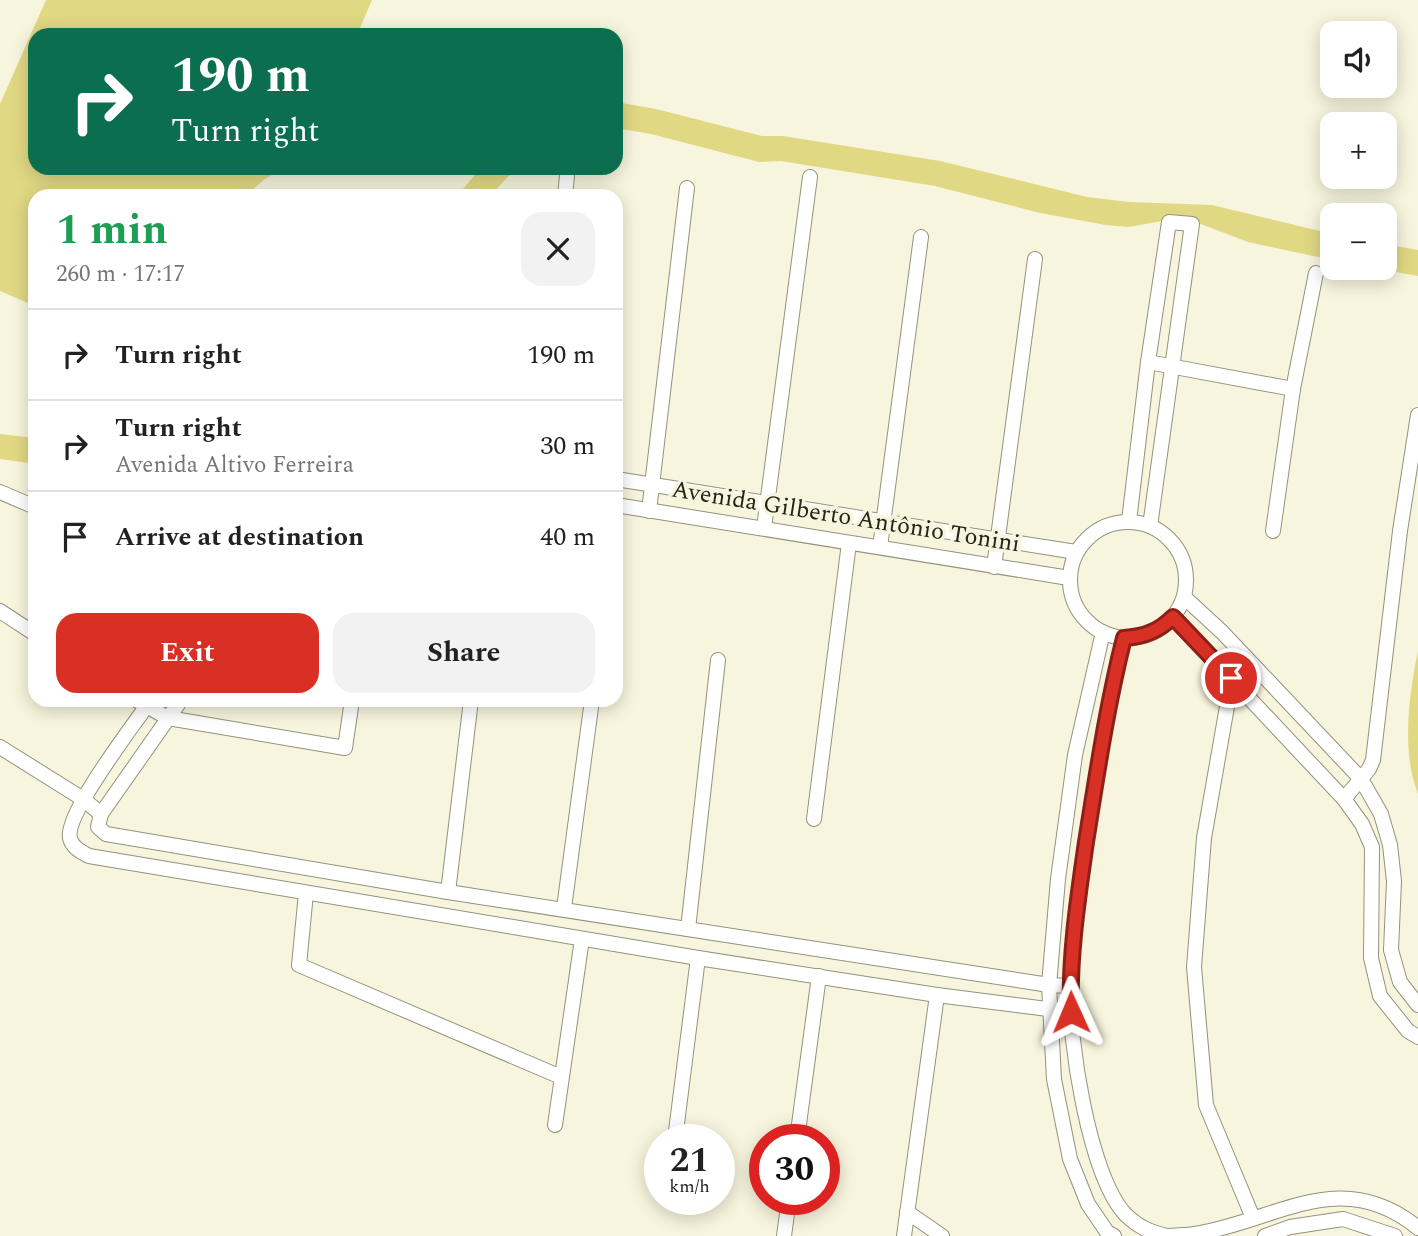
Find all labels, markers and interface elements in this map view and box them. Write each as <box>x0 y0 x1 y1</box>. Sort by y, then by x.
map controls <box>1320 21 1397 280</box>
button: sound <box>1320 21 1397 98</box>
text: 190 m <box>171 39 310 114</box>
icon: right <box>56 56 147 147</box>
text: Turn right <box>171 107 319 156</box>
button: + <box>1320 112 1397 189</box>
text: 1 min <box>56 199 168 262</box>
button: − <box>1320 203 1397 280</box>
button: close <box>521 212 595 286</box>
text: 260 m · 17:17 <box>56 257 185 292</box>
text: Turn right <box>115 335 242 375</box>
text: 190 m <box>527 335 595 375</box>
icon: right <box>56 336 94 374</box>
text: Turn right <box>115 408 242 448</box>
text: 30 m <box>540 426 595 466</box>
icon: right <box>56 427 94 465</box>
text: Avenida Altivo Ferreira <box>115 448 354 483</box>
street label: Avenida Gilberto Antônio Tonini <box>669 472 1023 562</box>
text: Arrive at destination <box>115 517 364 557</box>
text: 40 m <box>540 517 595 557</box>
icon: arrive <box>56 518 94 556</box>
button: Exit <box>56 613 319 693</box>
button: Share <box>333 613 595 693</box>
pin <box>1201 648 1261 708</box>
icon: arrive <box>1212 659 1250 697</box>
position arrow <box>1034 975 1108 1049</box>
speed limit sign: 30 <box>749 1124 840 1215</box>
text: 21 <box>670 1134 709 1187</box>
text: km/h <box>669 1173 710 1200</box>

